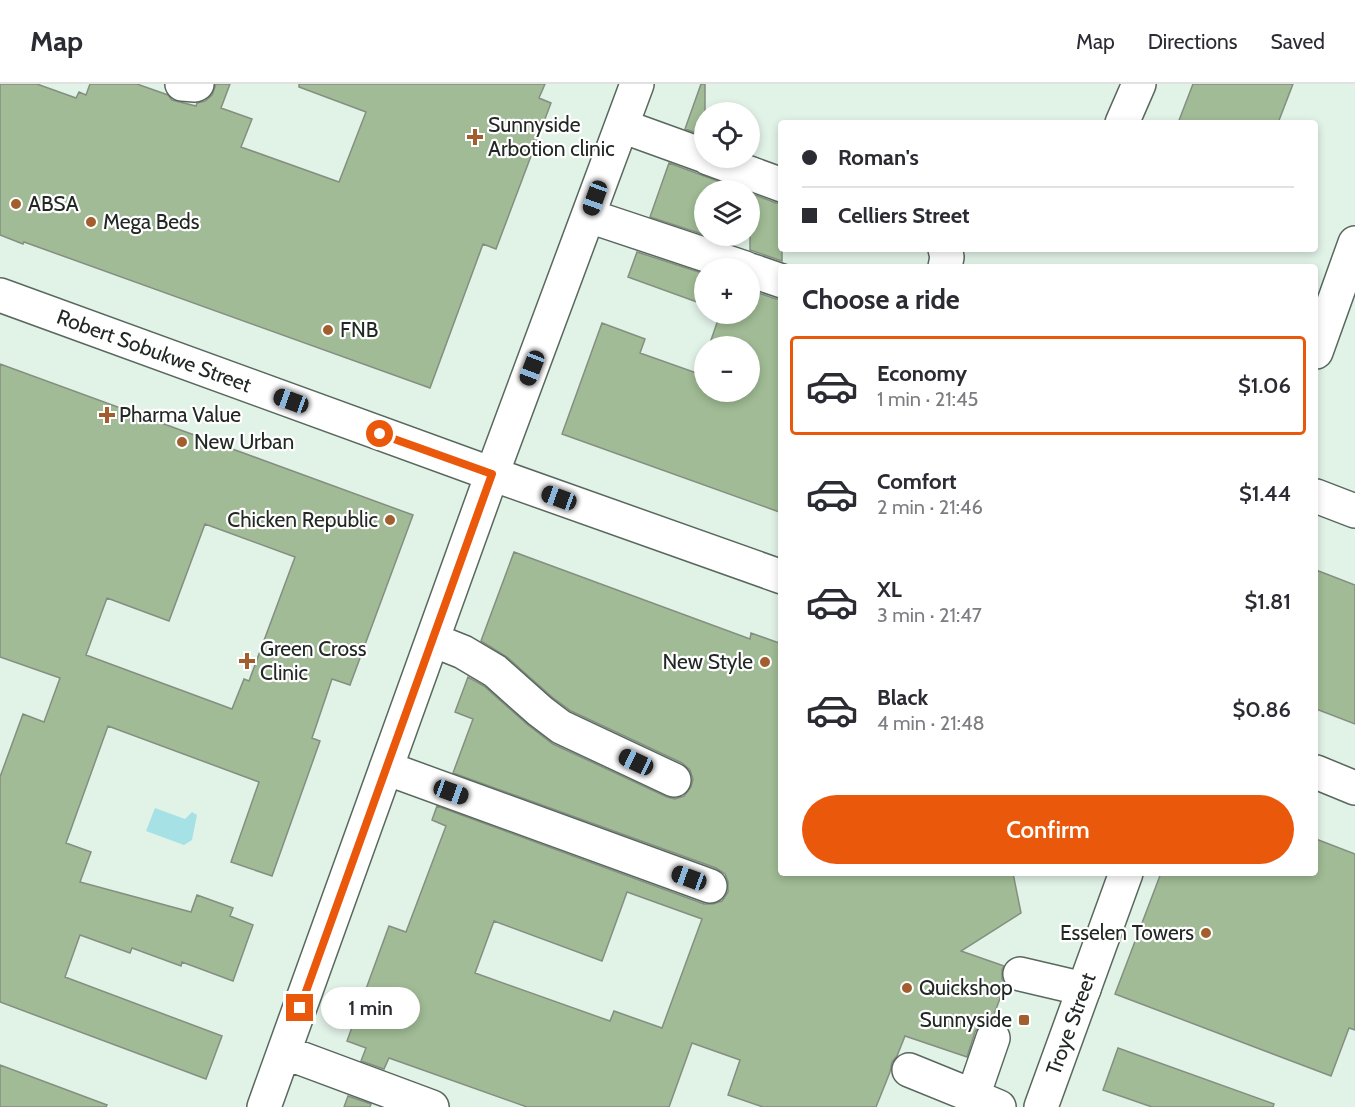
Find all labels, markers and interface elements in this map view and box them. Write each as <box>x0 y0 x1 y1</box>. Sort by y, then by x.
text: Map <box>30 24 83 58</box>
text: Map <box>1076 29 1115 54</box>
text: Directions <box>1148 29 1237 54</box>
text: Saved <box>1270 29 1325 54</box>
map controls <box>694 102 760 402</box>
button: locate <box>694 102 760 168</box>
place label: Sunnyside Arbotion clinic <box>488 112 615 161</box>
marker: Sunnyside Arbotion clinic <box>466 128 484 146</box>
text: Roman's <box>838 144 919 171</box>
car <box>580 178 610 218</box>
button: layers <box>694 180 760 246</box>
place label: ABSA <box>28 191 79 216</box>
marker: ABSA <box>9 197 23 211</box>
text: Celliers Street <box>838 202 970 229</box>
place label: Mega Beds <box>103 209 200 234</box>
marker: Mega Beds <box>84 215 98 229</box>
button: + <box>694 258 760 324</box>
text: Choose a ride <box>802 283 960 316</box>
street label: Robert Sobukwe Street <box>54 304 255 397</box>
place label: FNB <box>340 317 378 342</box>
marker: FNB <box>321 323 335 337</box>
button: − <box>694 336 760 402</box>
car <box>517 348 547 388</box>
icon: car <box>805 359 859 413</box>
text: Economy <box>877 360 967 387</box>
text: $1.06 <box>1238 372 1291 399</box>
car <box>271 386 311 416</box>
text: 1 min · 21:45 <box>877 387 978 411</box>
place label: Pharma Value <box>119 402 241 427</box>
marker: Pharma Value <box>100 408 114 422</box>
route start <box>366 420 393 447</box>
place label: New Urban <box>194 429 294 454</box>
marker: New Urban <box>175 435 189 449</box>
icon: car <box>805 467 859 521</box>
text: Comfort <box>877 468 956 495</box>
text: $1.44 <box>1239 480 1291 507</box>
car <box>539 483 579 513</box>
text: 2 min · 21:46 <box>877 495 983 519</box>
place label: Chicken Republic <box>227 507 378 532</box>
marker: Chicken Republic <box>383 513 397 527</box>
icon: car <box>805 575 859 629</box>
text: XL <box>877 576 902 603</box>
text: $1.81 <box>1245 588 1291 615</box>
text: 3 min · 21:47 <box>877 603 982 627</box>
place label: Green Cross Clinic <box>260 636 367 685</box>
place label: New Style <box>663 649 753 674</box>
marker: Green Cross Clinic <box>238 652 256 670</box>
marker: New Style <box>758 655 772 669</box>
icon: car <box>805 683 859 737</box>
text: Black <box>877 684 928 711</box>
text: $0.86 <box>1233 696 1291 723</box>
text: 4 min · 21:48 <box>877 711 985 735</box>
car <box>616 746 656 778</box>
car <box>431 777 471 807</box>
button: Confirm <box>802 795 1294 864</box>
car <box>669 863 709 893</box>
place label: Esselen Towers <box>1060 920 1194 945</box>
marker: Esselen Towers <box>1199 926 1213 940</box>
street label: Troye Street <box>1041 969 1101 1078</box>
place label: Quickshop <box>919 975 1013 1000</box>
marker: Quickshop <box>900 981 914 995</box>
callout: 1 min <box>321 987 420 1029</box>
route end <box>286 994 313 1021</box>
text: 1 min <box>348 996 393 1020</box>
place label: Sunnyside <box>920 1007 1012 1032</box>
marker: Sunnyside <box>1017 1013 1031 1027</box>

